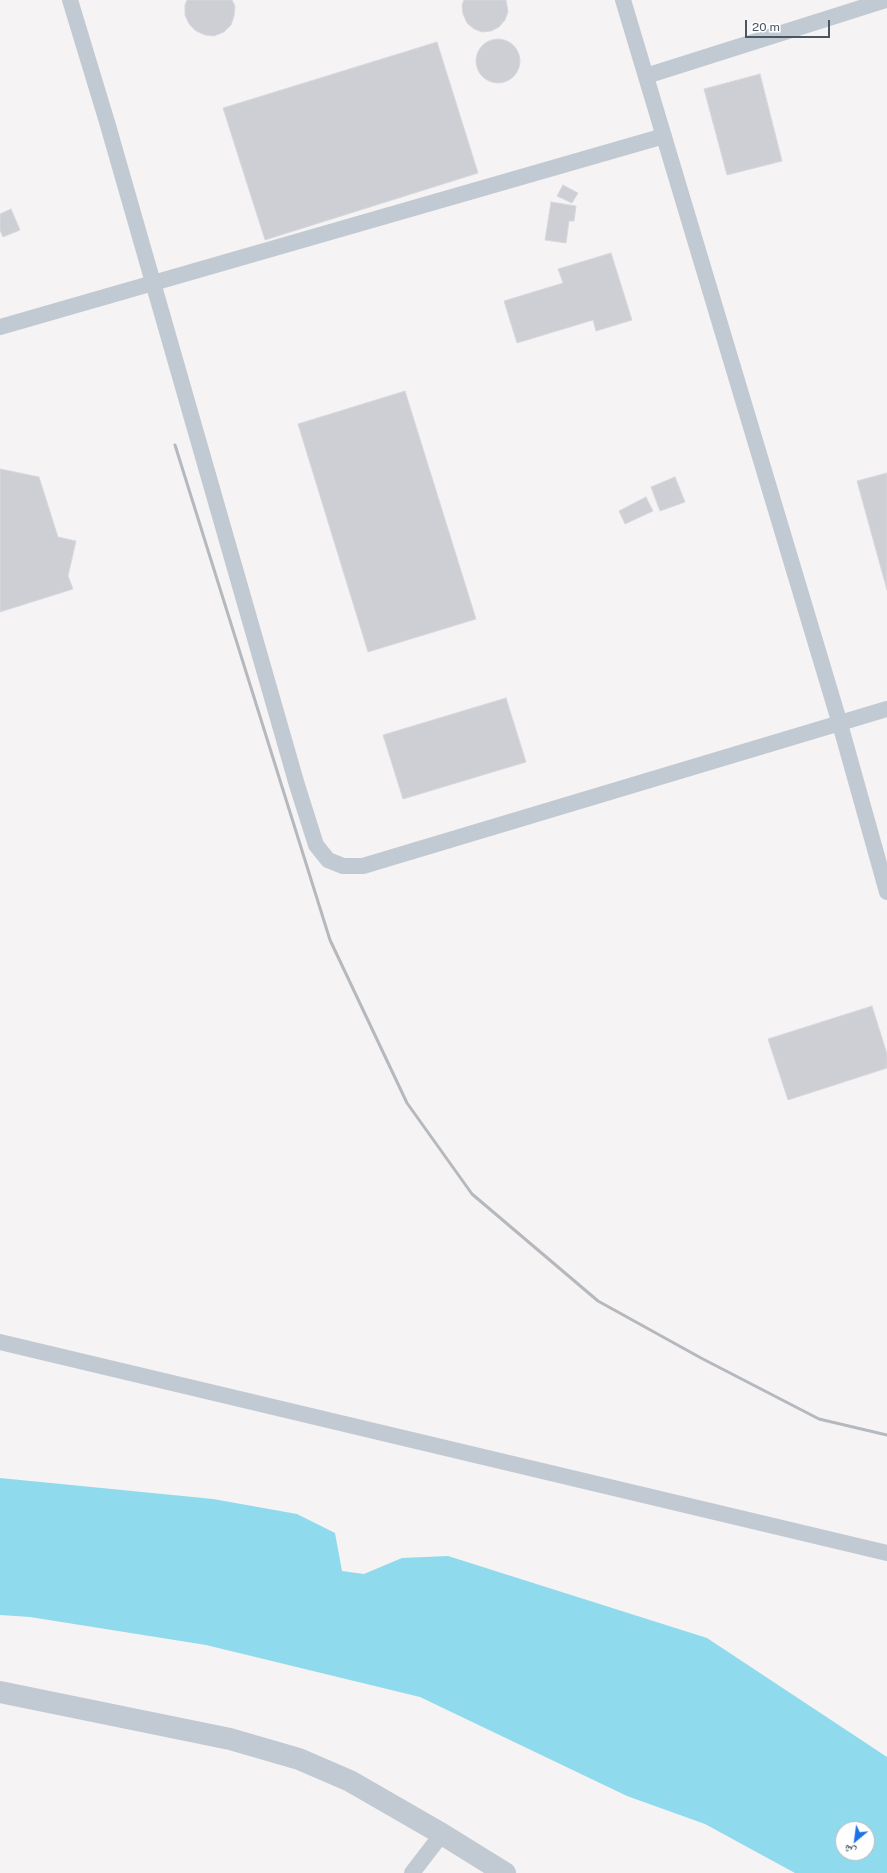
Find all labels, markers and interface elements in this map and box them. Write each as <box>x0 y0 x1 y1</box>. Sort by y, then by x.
scale bar <box>747 12 832 38</box>
text: 20 m <box>752 20 780 34</box>
north arrow <box>835 1821 875 1861</box>
text: ش <box>842 1843 858 1859</box>

